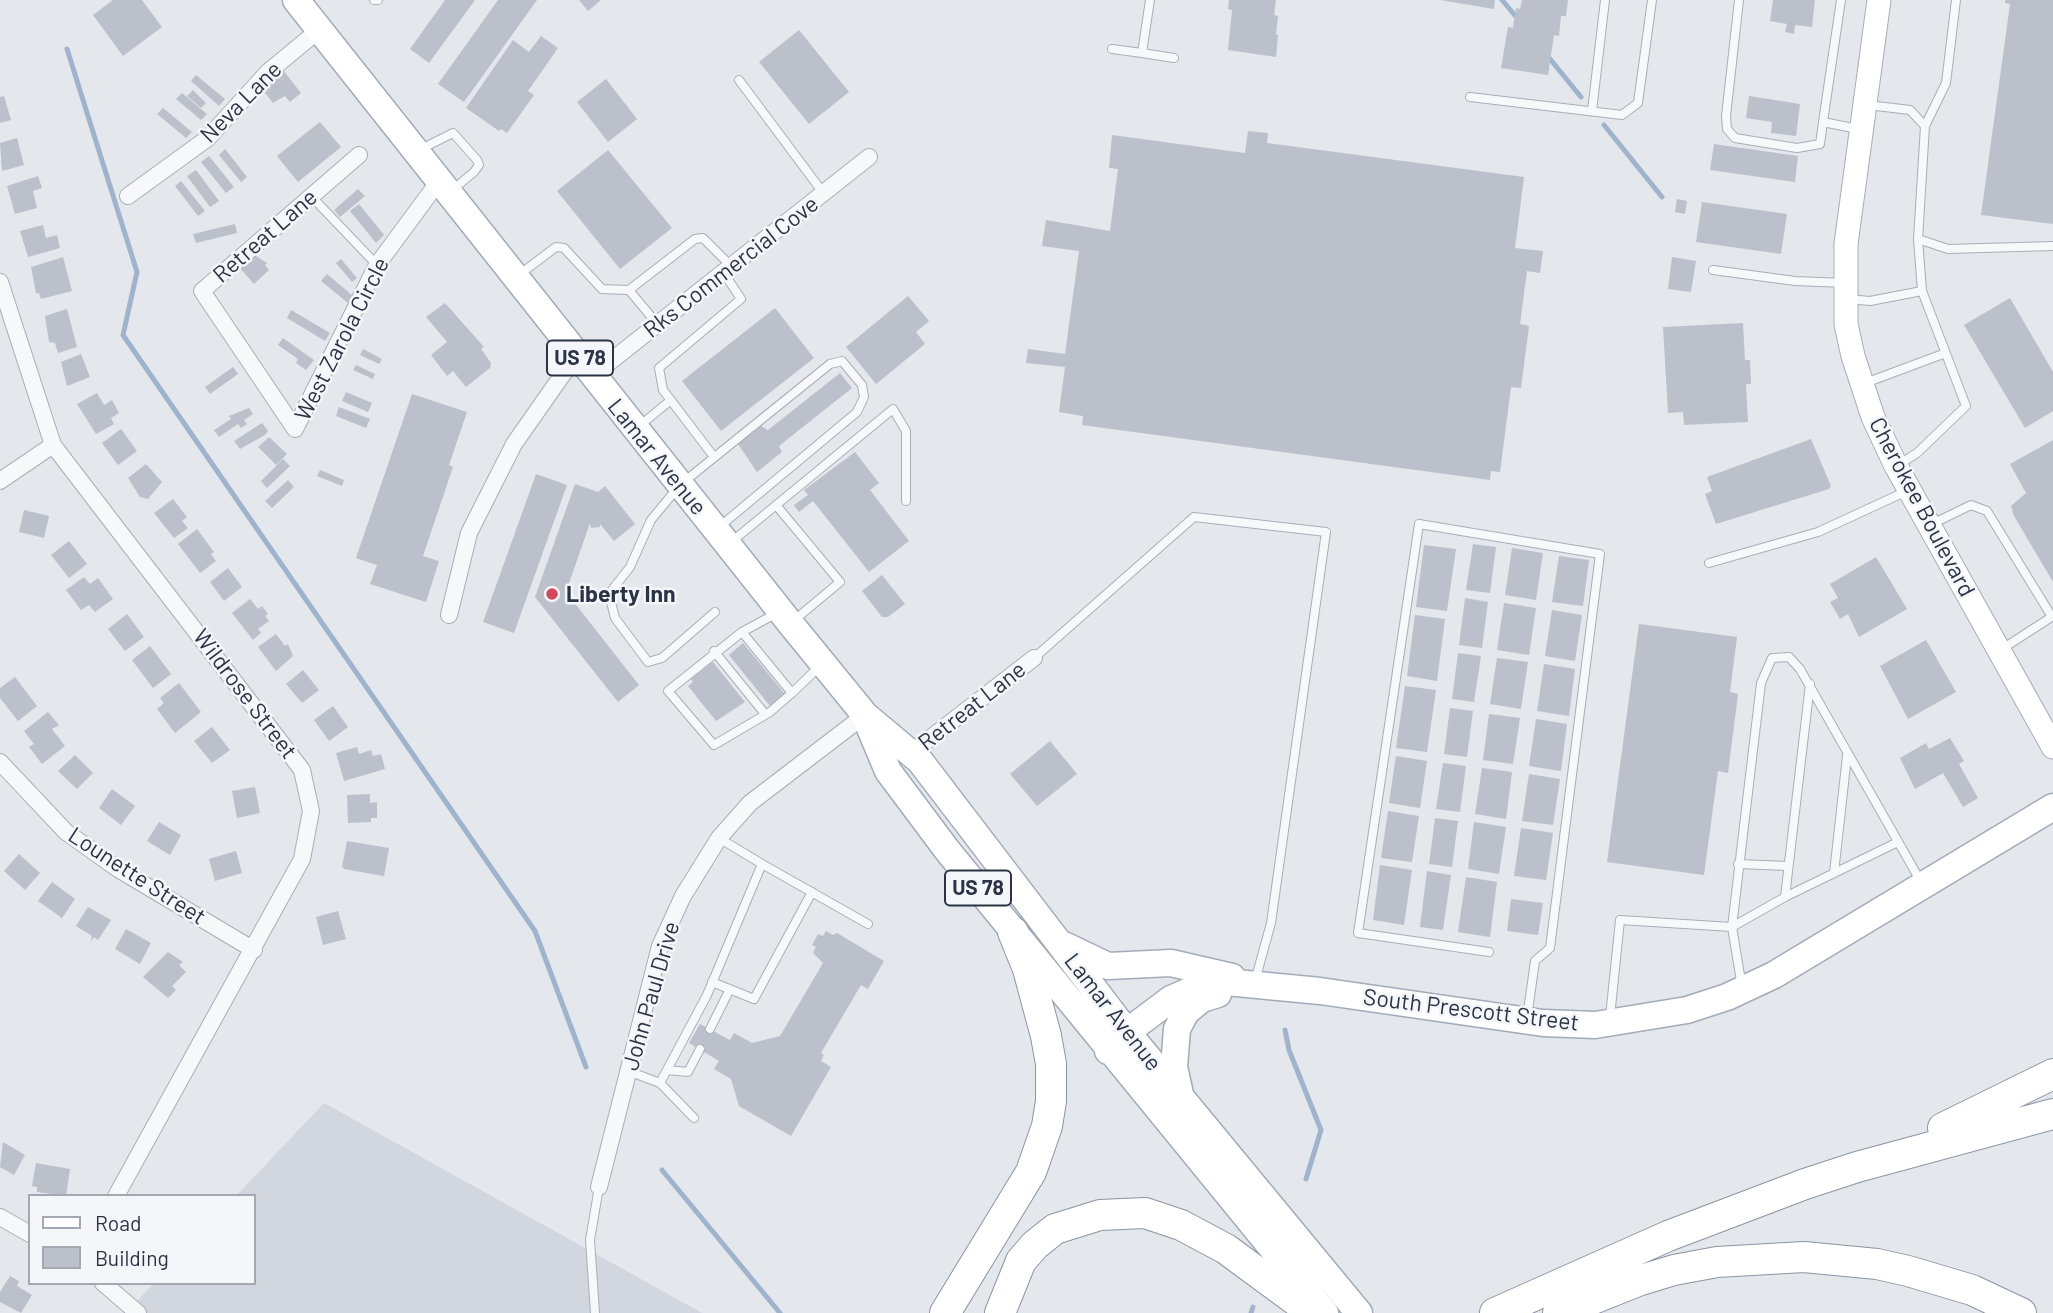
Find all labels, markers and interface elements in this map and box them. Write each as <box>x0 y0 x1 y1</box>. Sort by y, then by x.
street label: Neva Lane <box>195 56 287 148</box>
street label: Retreat Lane <box>207 183 323 289</box>
street label: Rks Commercial Cove <box>638 190 824 344</box>
street label: West Zarola Circle <box>289 253 395 425</box>
road number: US 78 <box>547 340 613 376</box>
street label: Lamar Avenue <box>602 393 712 521</box>
street label: Cherokee Boulevard <box>1863 413 1981 601</box>
place label: Liberty Inn <box>566 580 676 608</box>
marker: Liberty Inn <box>544 586 560 602</box>
street label: Wildrose Street <box>187 624 303 764</box>
street label: Retreat Lane <box>913 655 1031 757</box>
street label: Lounette Street <box>63 821 211 931</box>
road number: US 78 <box>945 870 1011 906</box>
street label: John Paul Drive <box>617 918 685 1074</box>
street label: Lamar Avenue <box>1059 948 1167 1076</box>
street label: South Prescott Street <box>1362 983 1580 1037</box>
legend <box>28 1194 256 1285</box>
text: Road <box>95 1210 141 1235</box>
text: Building <box>95 1245 169 1270</box>

